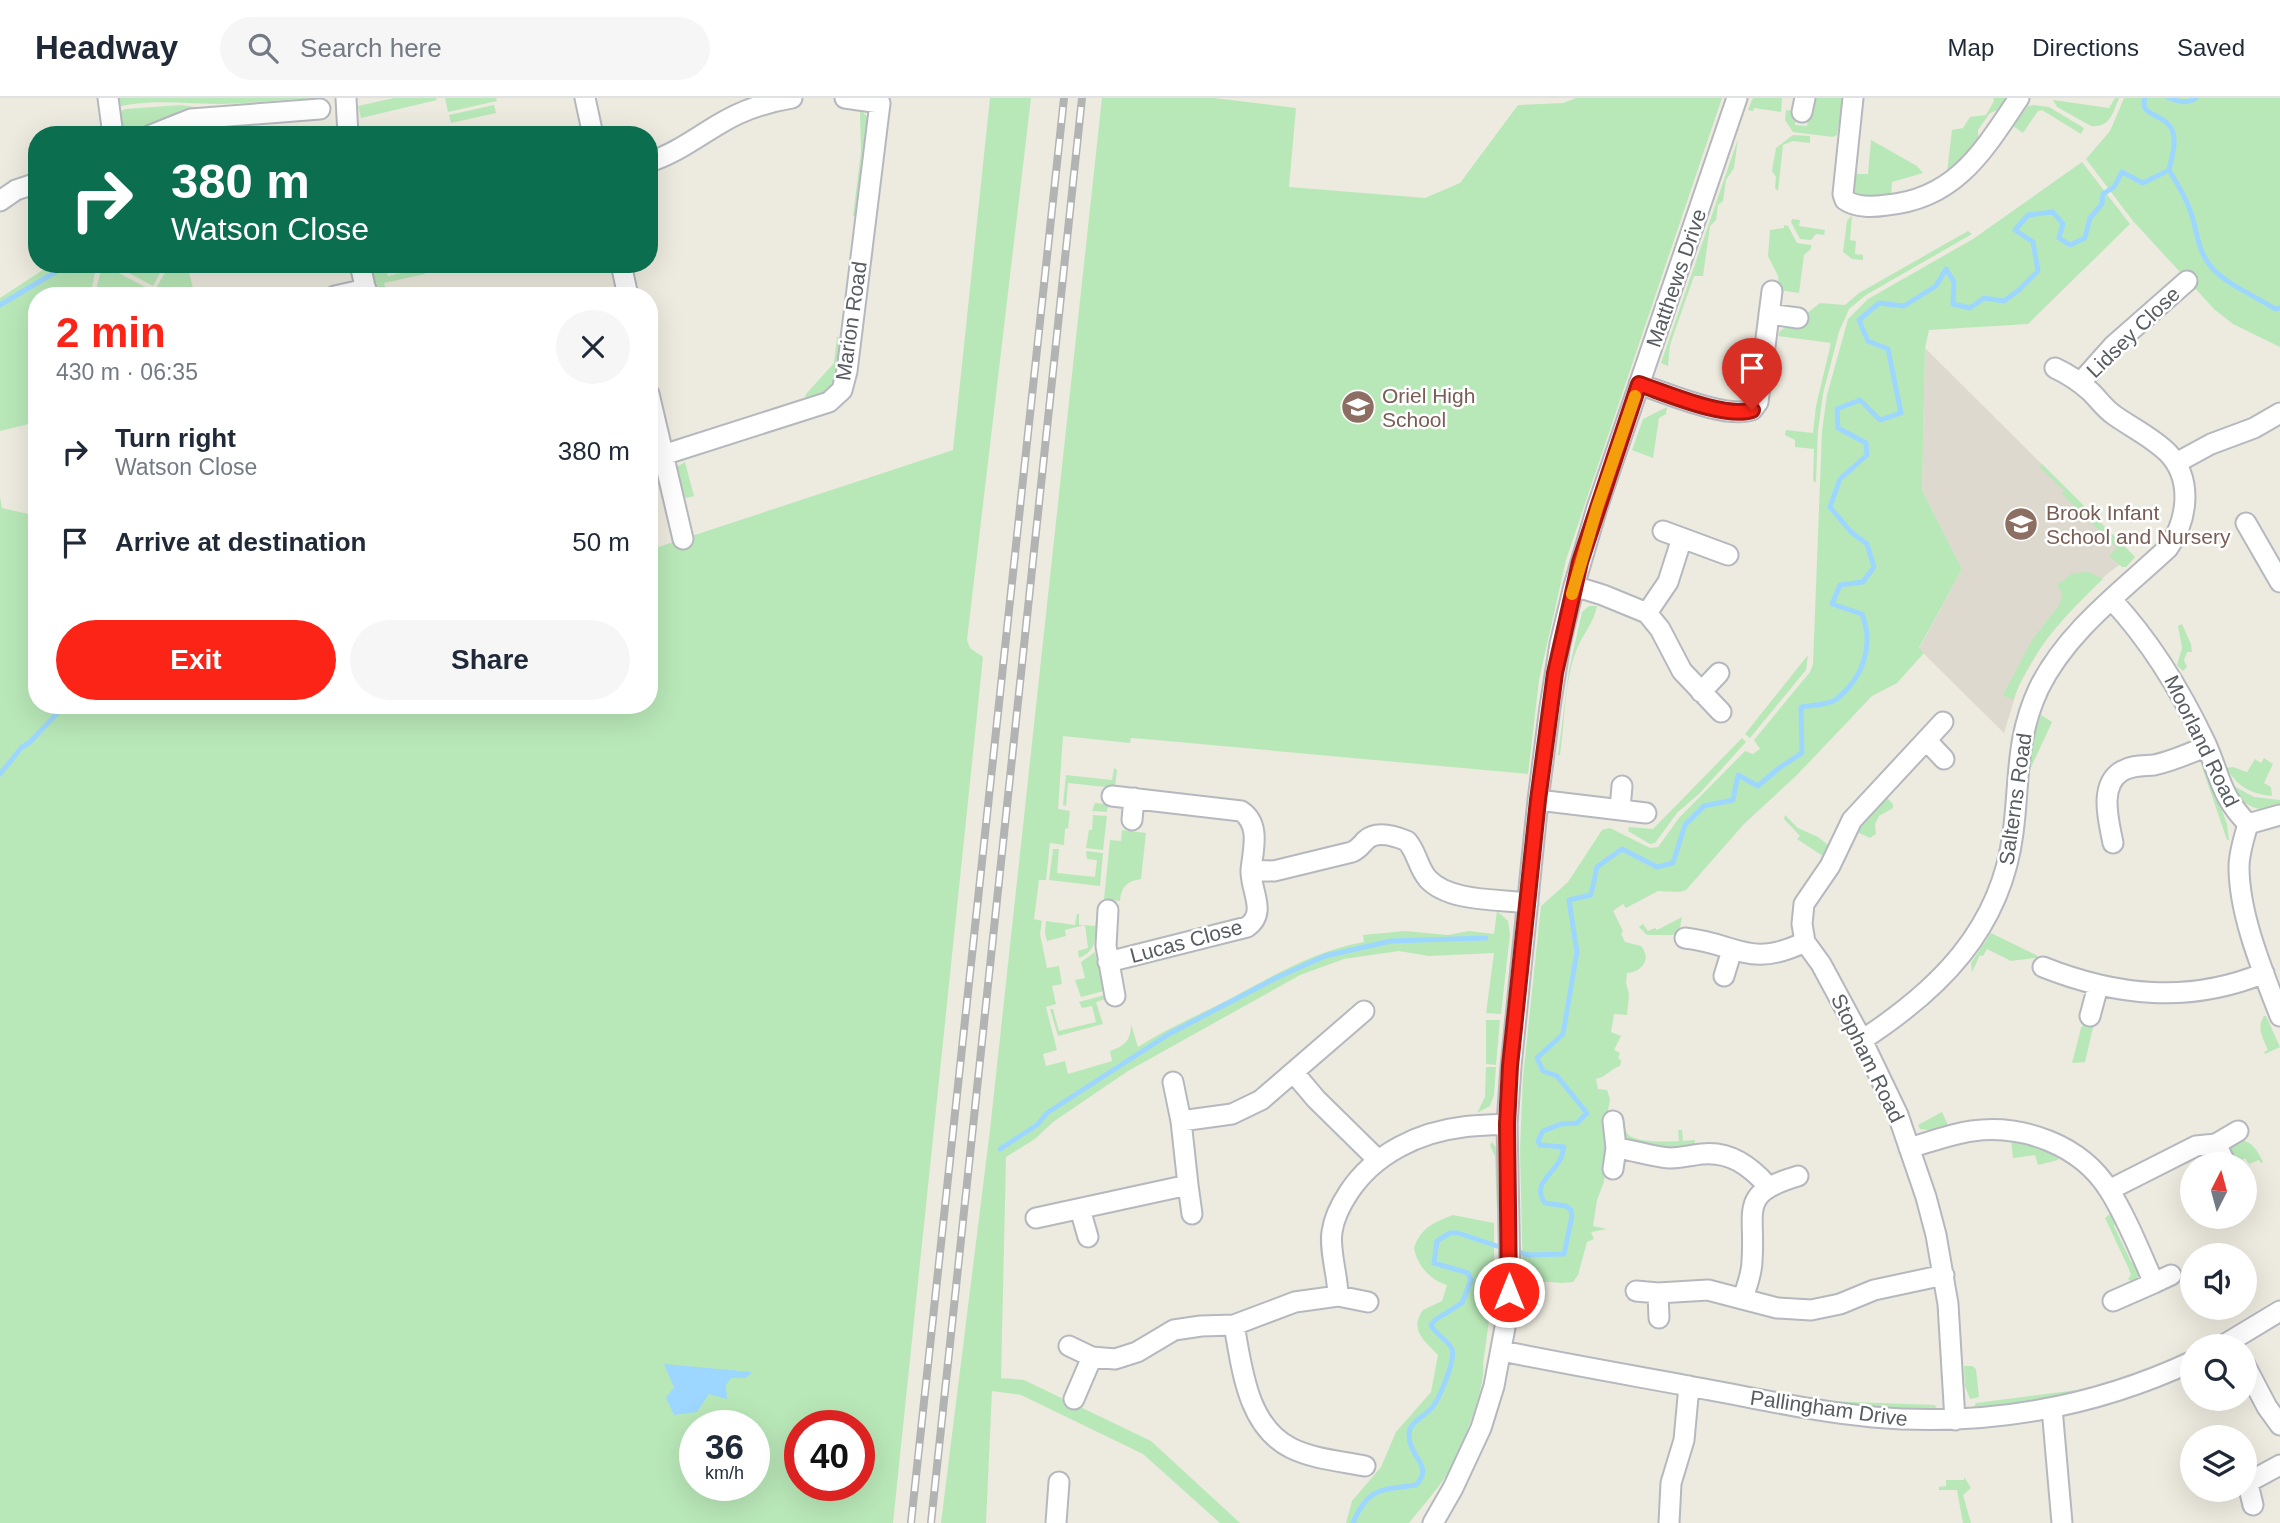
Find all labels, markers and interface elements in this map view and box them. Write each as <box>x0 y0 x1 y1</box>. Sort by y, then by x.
search box <box>220 17 710 80</box>
text: Headway <box>35 29 178 66</box>
icon: search <box>244 29 282 67</box>
text: Search here <box>300 33 442 63</box>
text: Map <box>1948 34 1994 61</box>
text: Directions <box>2032 34 2139 61</box>
text: Saved <box>2177 34 2245 61</box>
icon: right <box>56 154 147 245</box>
text: 380 m <box>171 154 310 208</box>
street label: Matthews Drive <box>1642 206 1710 350</box>
text: Watson Close <box>171 211 369 247</box>
street label: Marion Road <box>831 260 871 382</box>
street label: Lidsey Close <box>2082 282 2184 382</box>
text: 2 min <box>56 309 166 356</box>
button: close <box>556 310 630 384</box>
pin <box>1722 338 1782 410</box>
icon: arrive <box>1733 349 1771 387</box>
text: 430 m · 06:35 <box>56 359 198 385</box>
place label: Oriel High School <box>1382 384 1475 431</box>
school or university icon: Oriel High School <box>1339 388 1377 426</box>
text: Turn right <box>115 423 236 453</box>
icon: right <box>56 433 94 471</box>
text: 380 m <box>558 436 630 466</box>
text: Watson Close <box>115 454 257 480</box>
place label: Brook Infant School and Nursery <box>2046 501 2231 548</box>
school or university icon: Brook Infant School and Nursery <box>2002 505 2040 543</box>
icon: arrive <box>56 524 94 562</box>
text: Arrive at destination <box>115 527 366 557</box>
text: 50 m <box>572 527 630 557</box>
button: Exit <box>56 620 336 700</box>
button: Share <box>350 620 630 700</box>
street label: Moorland Road <box>2160 671 2244 811</box>
street label: Salterns Road <box>1994 732 2036 866</box>
street label: Lucas Close <box>1127 915 1245 967</box>
street label: Stopham Road <box>1827 990 1909 1126</box>
north arrow <box>2180 1152 2258 1228</box>
map controls <box>2180 1152 2257 1502</box>
button: sound <box>2180 1243 2257 1320</box>
position arrow <box>1472 1255 1546 1329</box>
button: search <box>2180 1334 2257 1411</box>
street label: Pallingham Drive <box>1749 1386 1909 1430</box>
speed limit sign: 40 <box>784 1410 875 1501</box>
button: layers <box>2180 1425 2257 1502</box>
text: 36 <box>705 1427 744 1466</box>
text: km/h <box>705 1463 744 1483</box>

